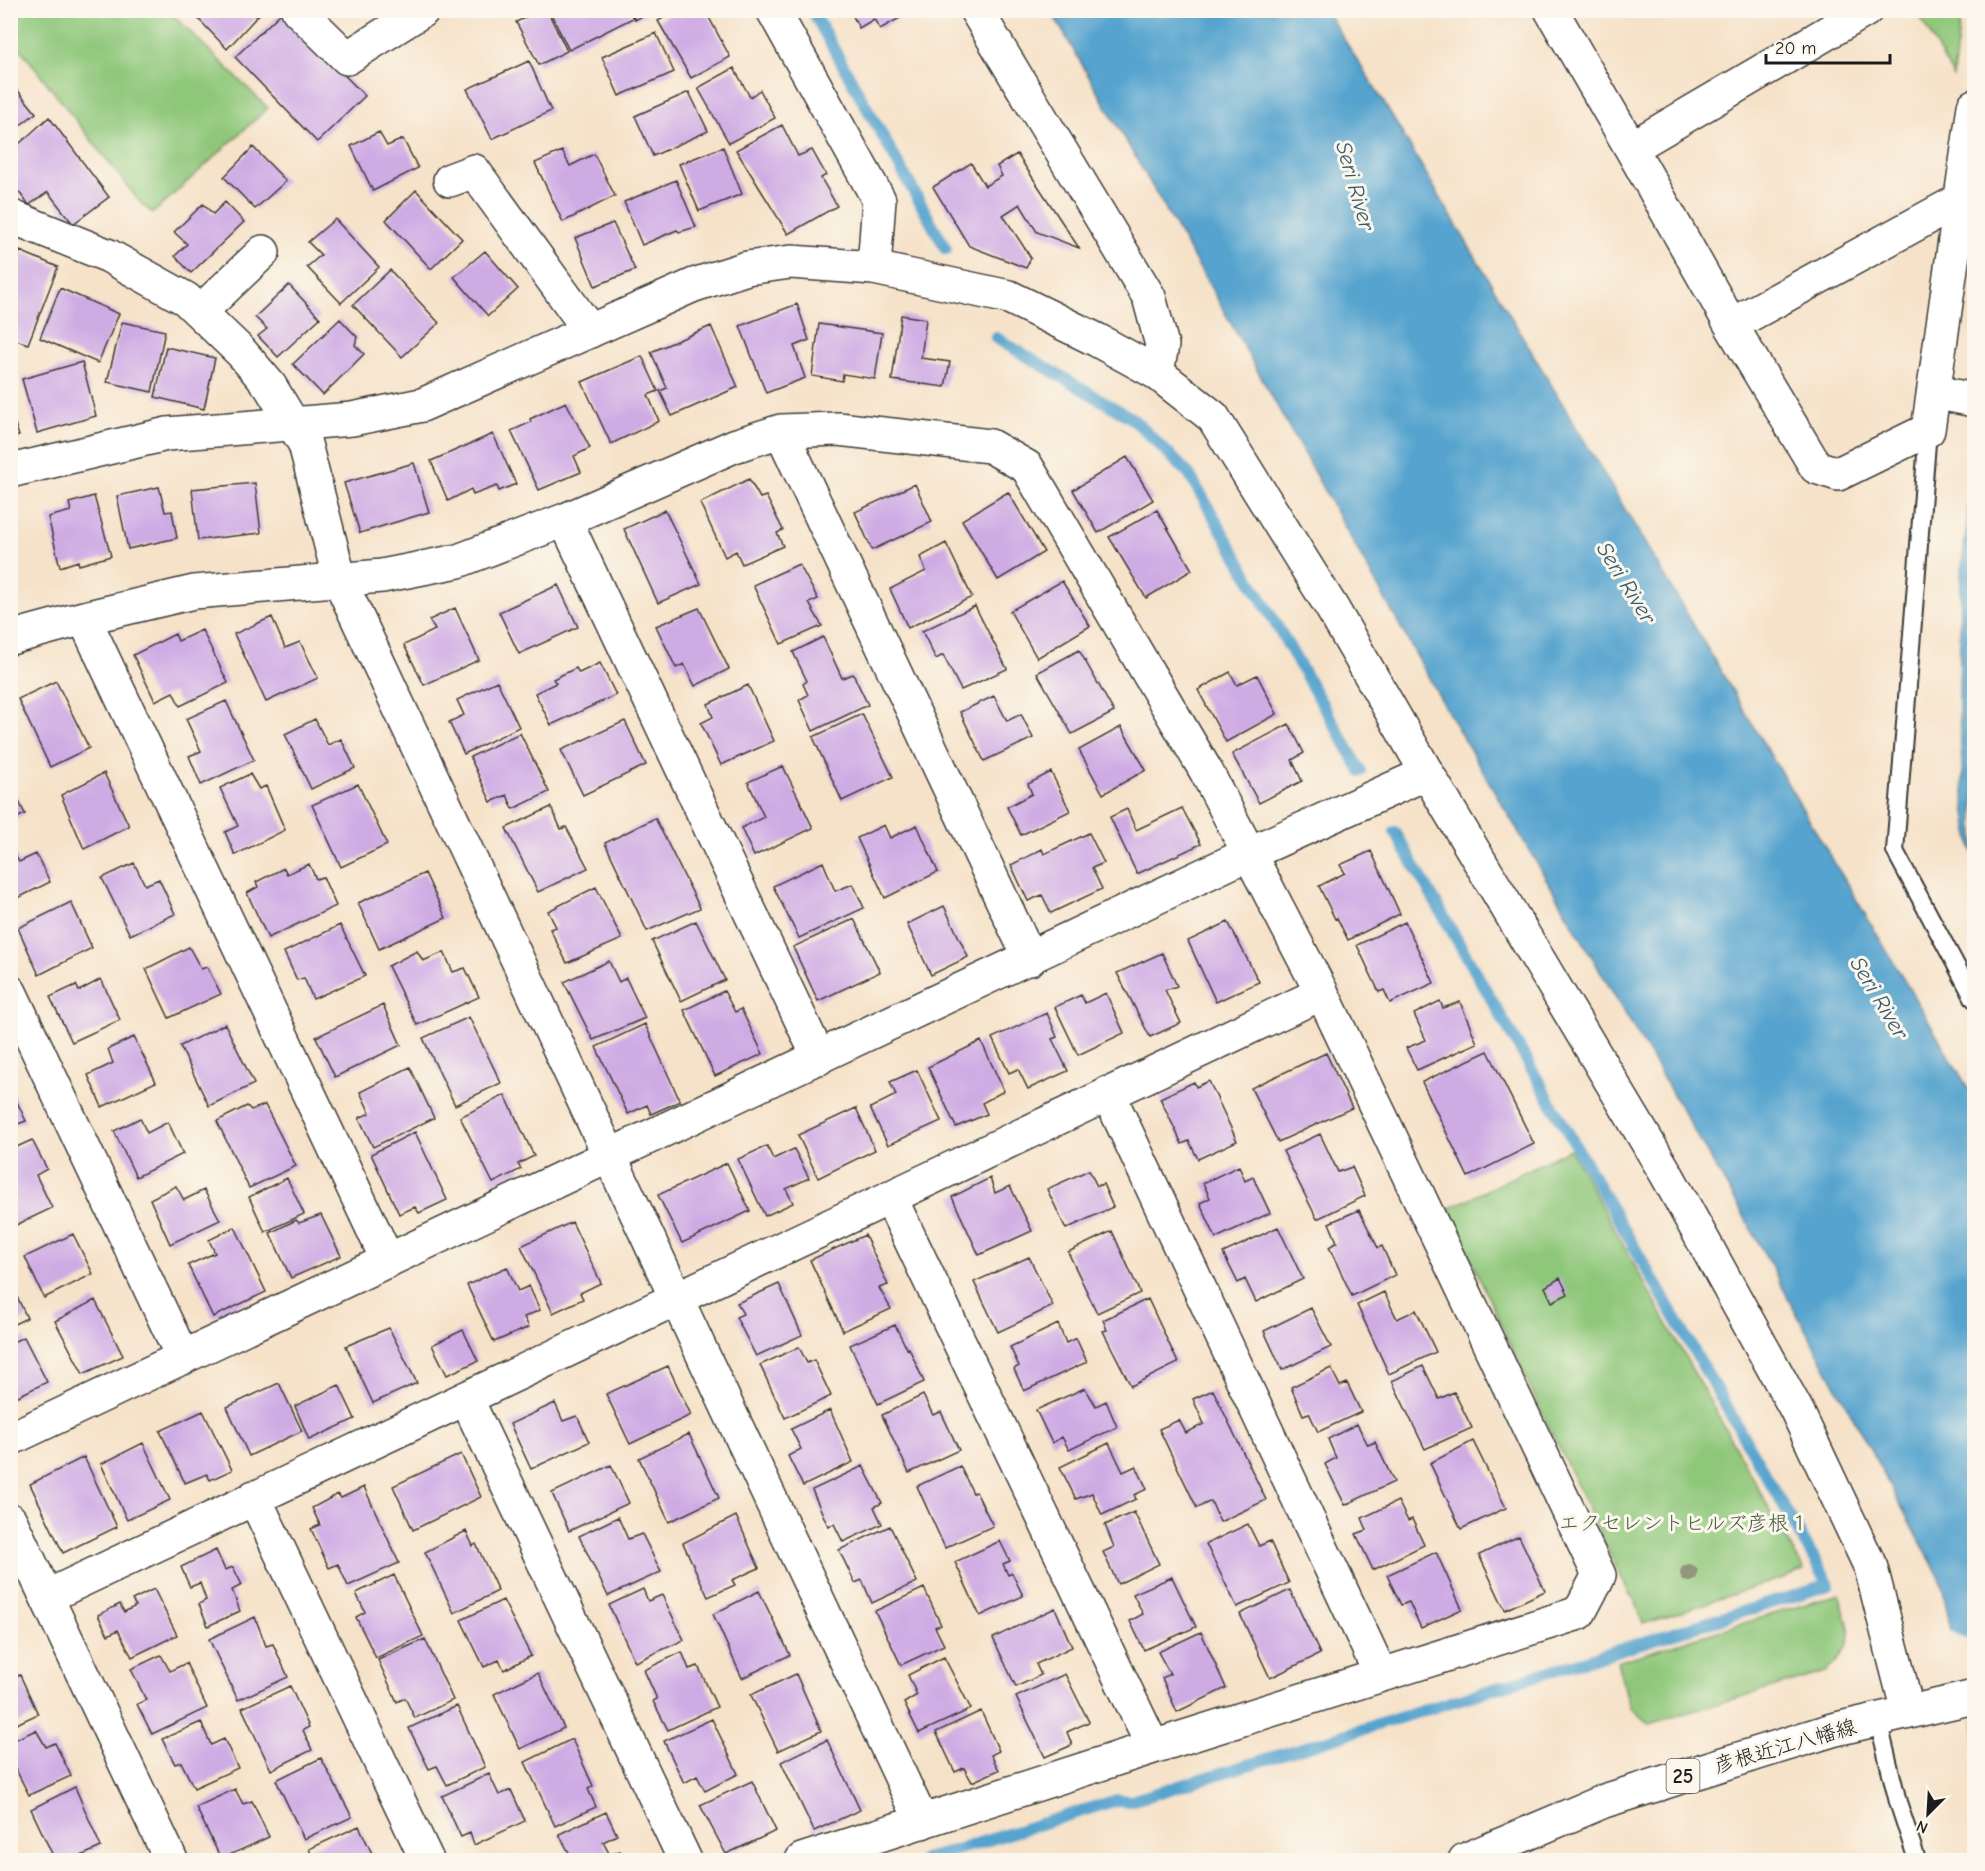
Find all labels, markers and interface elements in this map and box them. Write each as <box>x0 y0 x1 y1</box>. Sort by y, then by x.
scale bar <box>1766 27 1890 65</box>
text: 20 m <box>1775 38 1816 59</box>
water label: Seri River <box>1330 139 1380 235</box>
water label: Seri River <box>1591 537 1662 630</box>
water label: Seri River <box>1844 952 1914 1045</box>
park label: エクセレントヒルズ彦根１ <box>1558 1511 1810 1535</box>
street label: 彦根近江八幡線 <box>1711 1714 1859 1778</box>
road number: 25 <box>1666 1759 1700 1793</box>
north arrow <box>1898 1784 1958 1844</box>
text: N <box>1914 1816 1931 1837</box>

